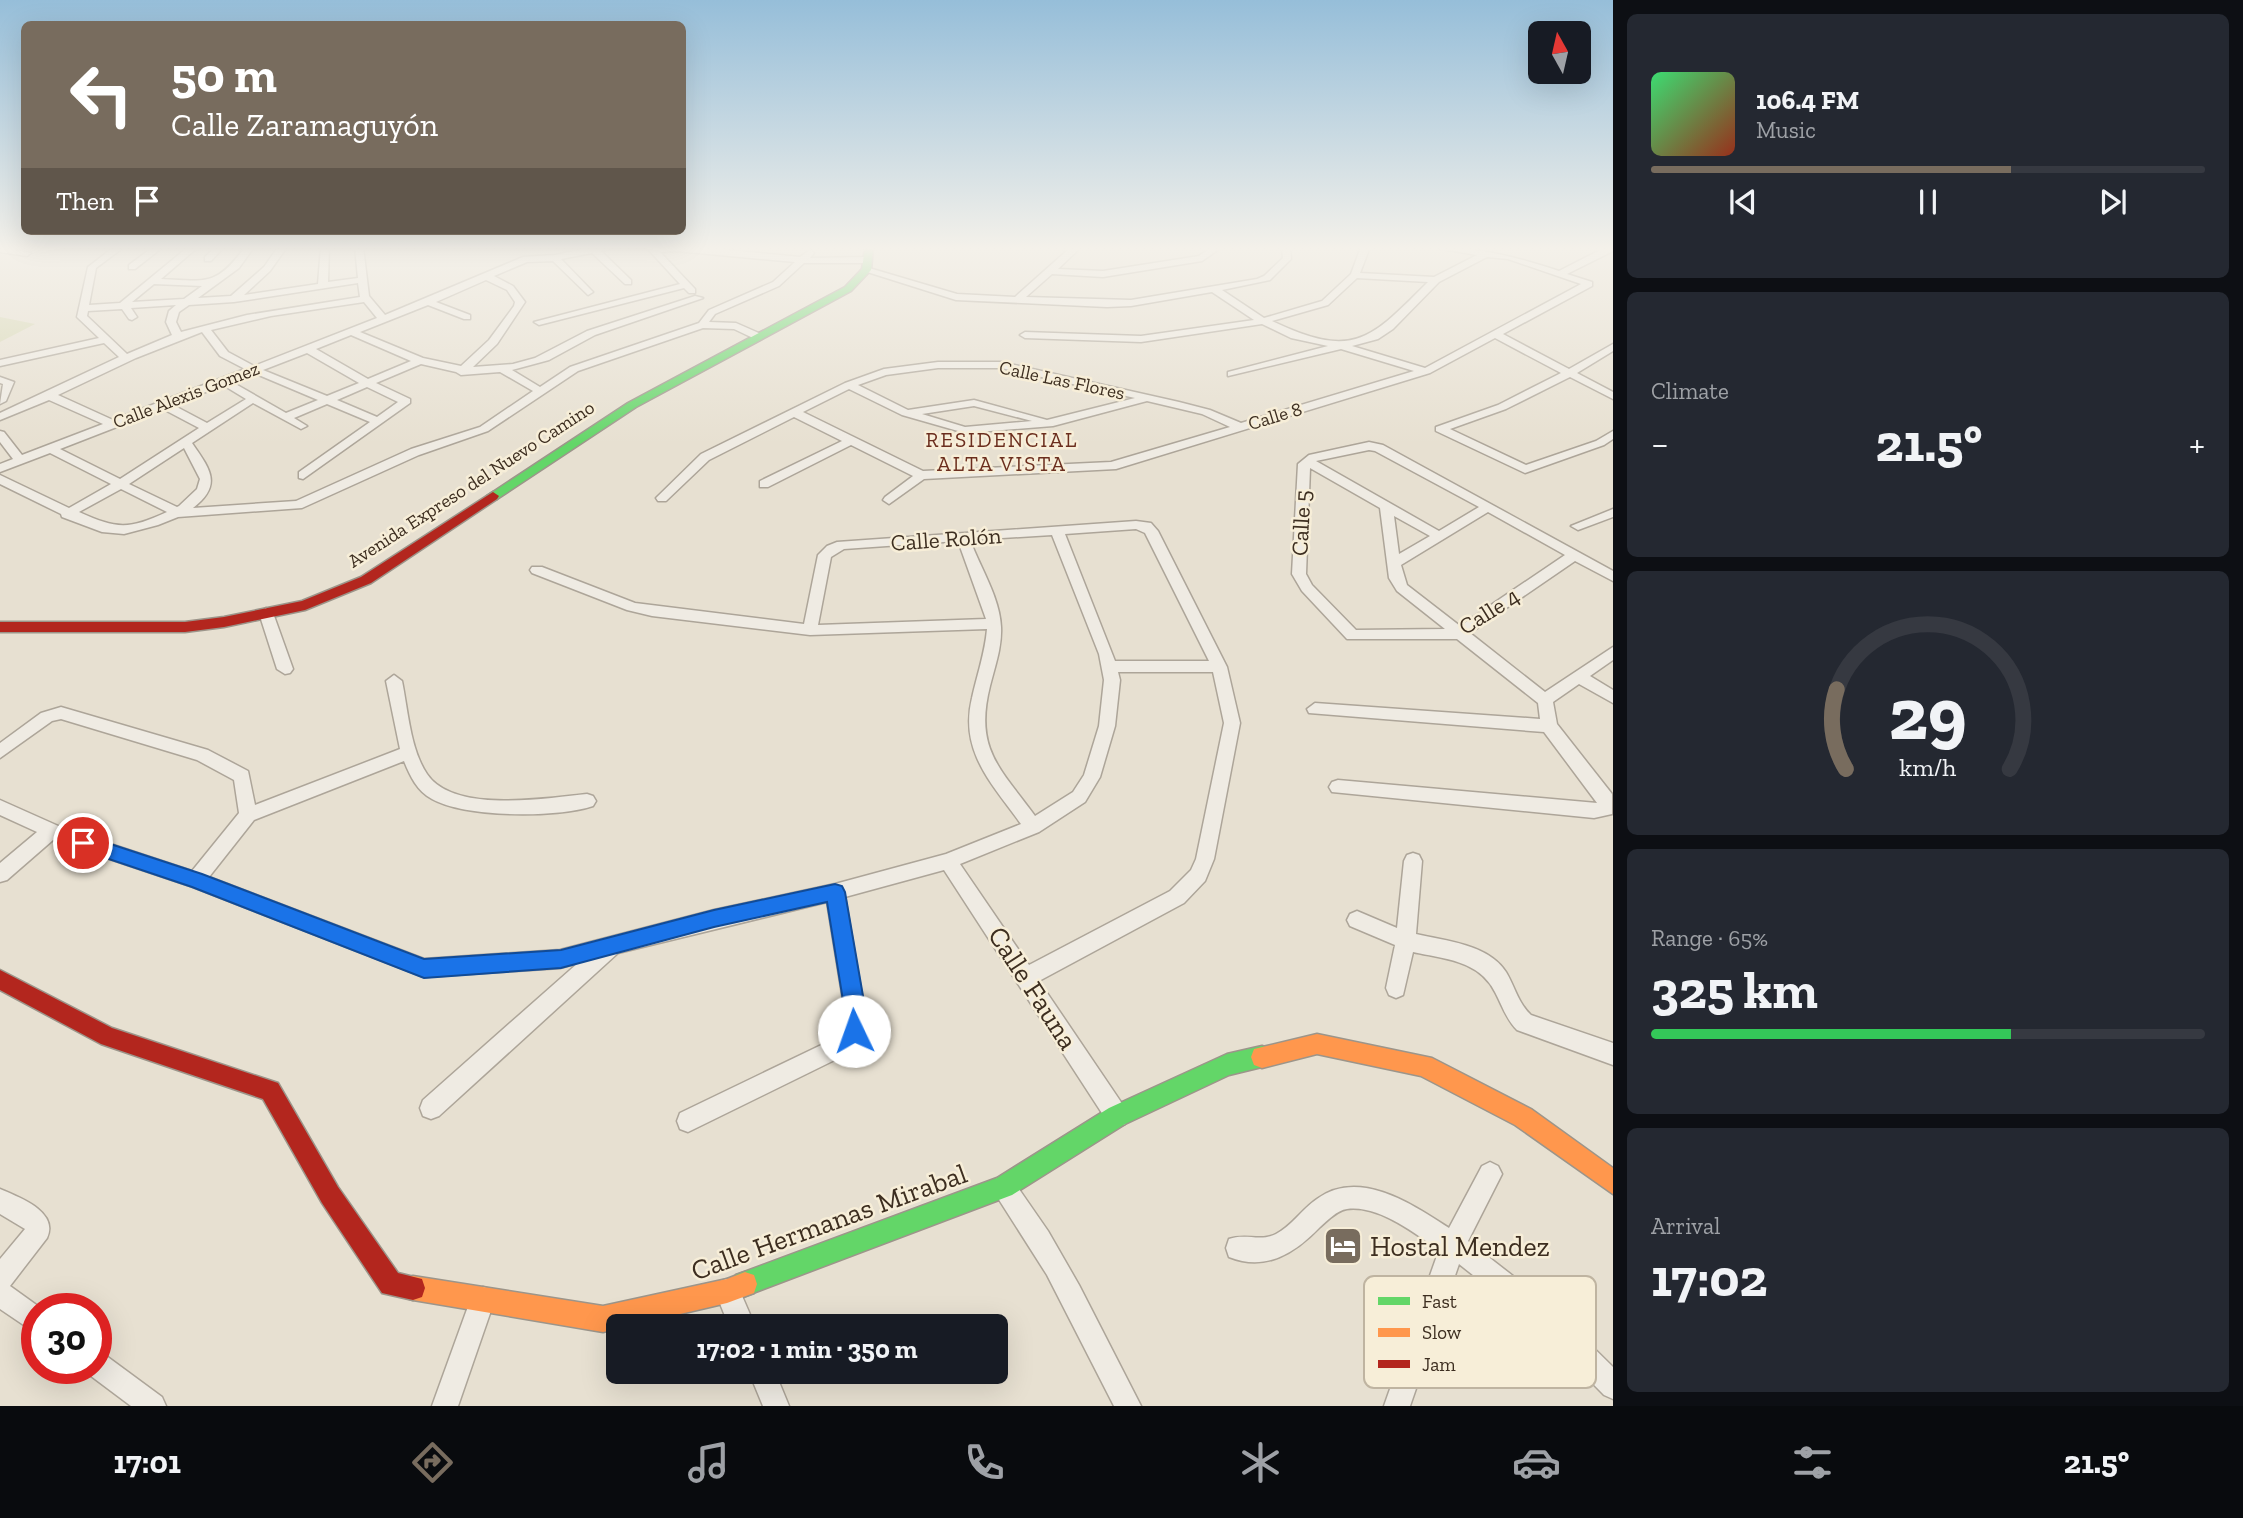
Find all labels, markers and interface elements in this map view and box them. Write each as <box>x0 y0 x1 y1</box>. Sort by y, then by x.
north arrow <box>1528 21 1591 84</box>
map controls <box>1528 21 1591 84</box>
text: 50 m <box>171 46 277 105</box>
icon: left <box>56 49 147 140</box>
text: 106.4 FM <box>1756 84 1859 116</box>
text: Calle Zaramaguyón <box>171 106 438 144</box>
text: Music <box>1756 116 1816 144</box>
icon: arrive <box>128 182 166 220</box>
icon: previous <box>1724 183 1762 221</box>
icon: pause <box>1909 183 1947 221</box>
icon: next <box>2094 183 2132 221</box>
text: Then <box>56 185 114 217</box>
street label: Calle Las Flores <box>997 355 1127 405</box>
street label: Calle Alexis Gomez <box>109 356 263 434</box>
text: Climate <box>1651 377 1729 405</box>
street label: Avenida Expreso del Nuevo Camino <box>343 395 599 572</box>
street label: Calle 8 <box>1245 397 1305 435</box>
text: 21.5° <box>1875 412 1982 474</box>
text: − <box>1651 421 1669 467</box>
text: + <box>2189 421 2205 467</box>
district label: RESIDENCIAL ALTA VISTA <box>926 427 1078 476</box>
street label: Calle 5 <box>1285 489 1317 557</box>
street label: Calle Rolón <box>890 521 1002 557</box>
street label: Calle 4 <box>1453 581 1525 641</box>
text: 29 <box>1889 670 1967 758</box>
text: km/h <box>1899 752 1957 782</box>
pin <box>53 813 113 873</box>
icon: arrive <box>64 824 102 862</box>
street label: Calle Fauna <box>981 920 1085 1056</box>
text: Range · 65% <box>1651 924 1768 952</box>
text: 325 km <box>1651 959 1818 1021</box>
position arrow <box>817 994 891 1068</box>
street label: Calle Hermanas Mirabal <box>687 1157 971 1287</box>
text: Arrival <box>1651 1212 1720 1240</box>
hotel icon: Hostal Mendez <box>1322 1225 1364 1267</box>
place label: Hostal Mendez <box>1370 1230 1550 1263</box>
text: 17:02 <box>1651 1247 1767 1309</box>
legend <box>1364 1276 1596 1388</box>
text: Fast <box>1422 1290 1457 1313</box>
speed limit sign: 30 <box>21 1293 112 1384</box>
text: Slow <box>1422 1321 1462 1344</box>
text: 17:02 · 1 min · 350 m <box>696 1333 918 1365</box>
text: Jam <box>1422 1353 1456 1376</box>
icon: directions <box>408 1438 457 1487</box>
icon: music <box>684 1438 733 1487</box>
icon: phone <box>960 1438 1009 1487</box>
icon: climate <box>1236 1438 1285 1487</box>
icon: car <box>1512 1438 1561 1487</box>
icon: filters <box>1788 1438 1837 1487</box>
text: 17:01 <box>113 1443 181 1481</box>
text: 21.5° <box>2064 1443 2129 1481</box>

